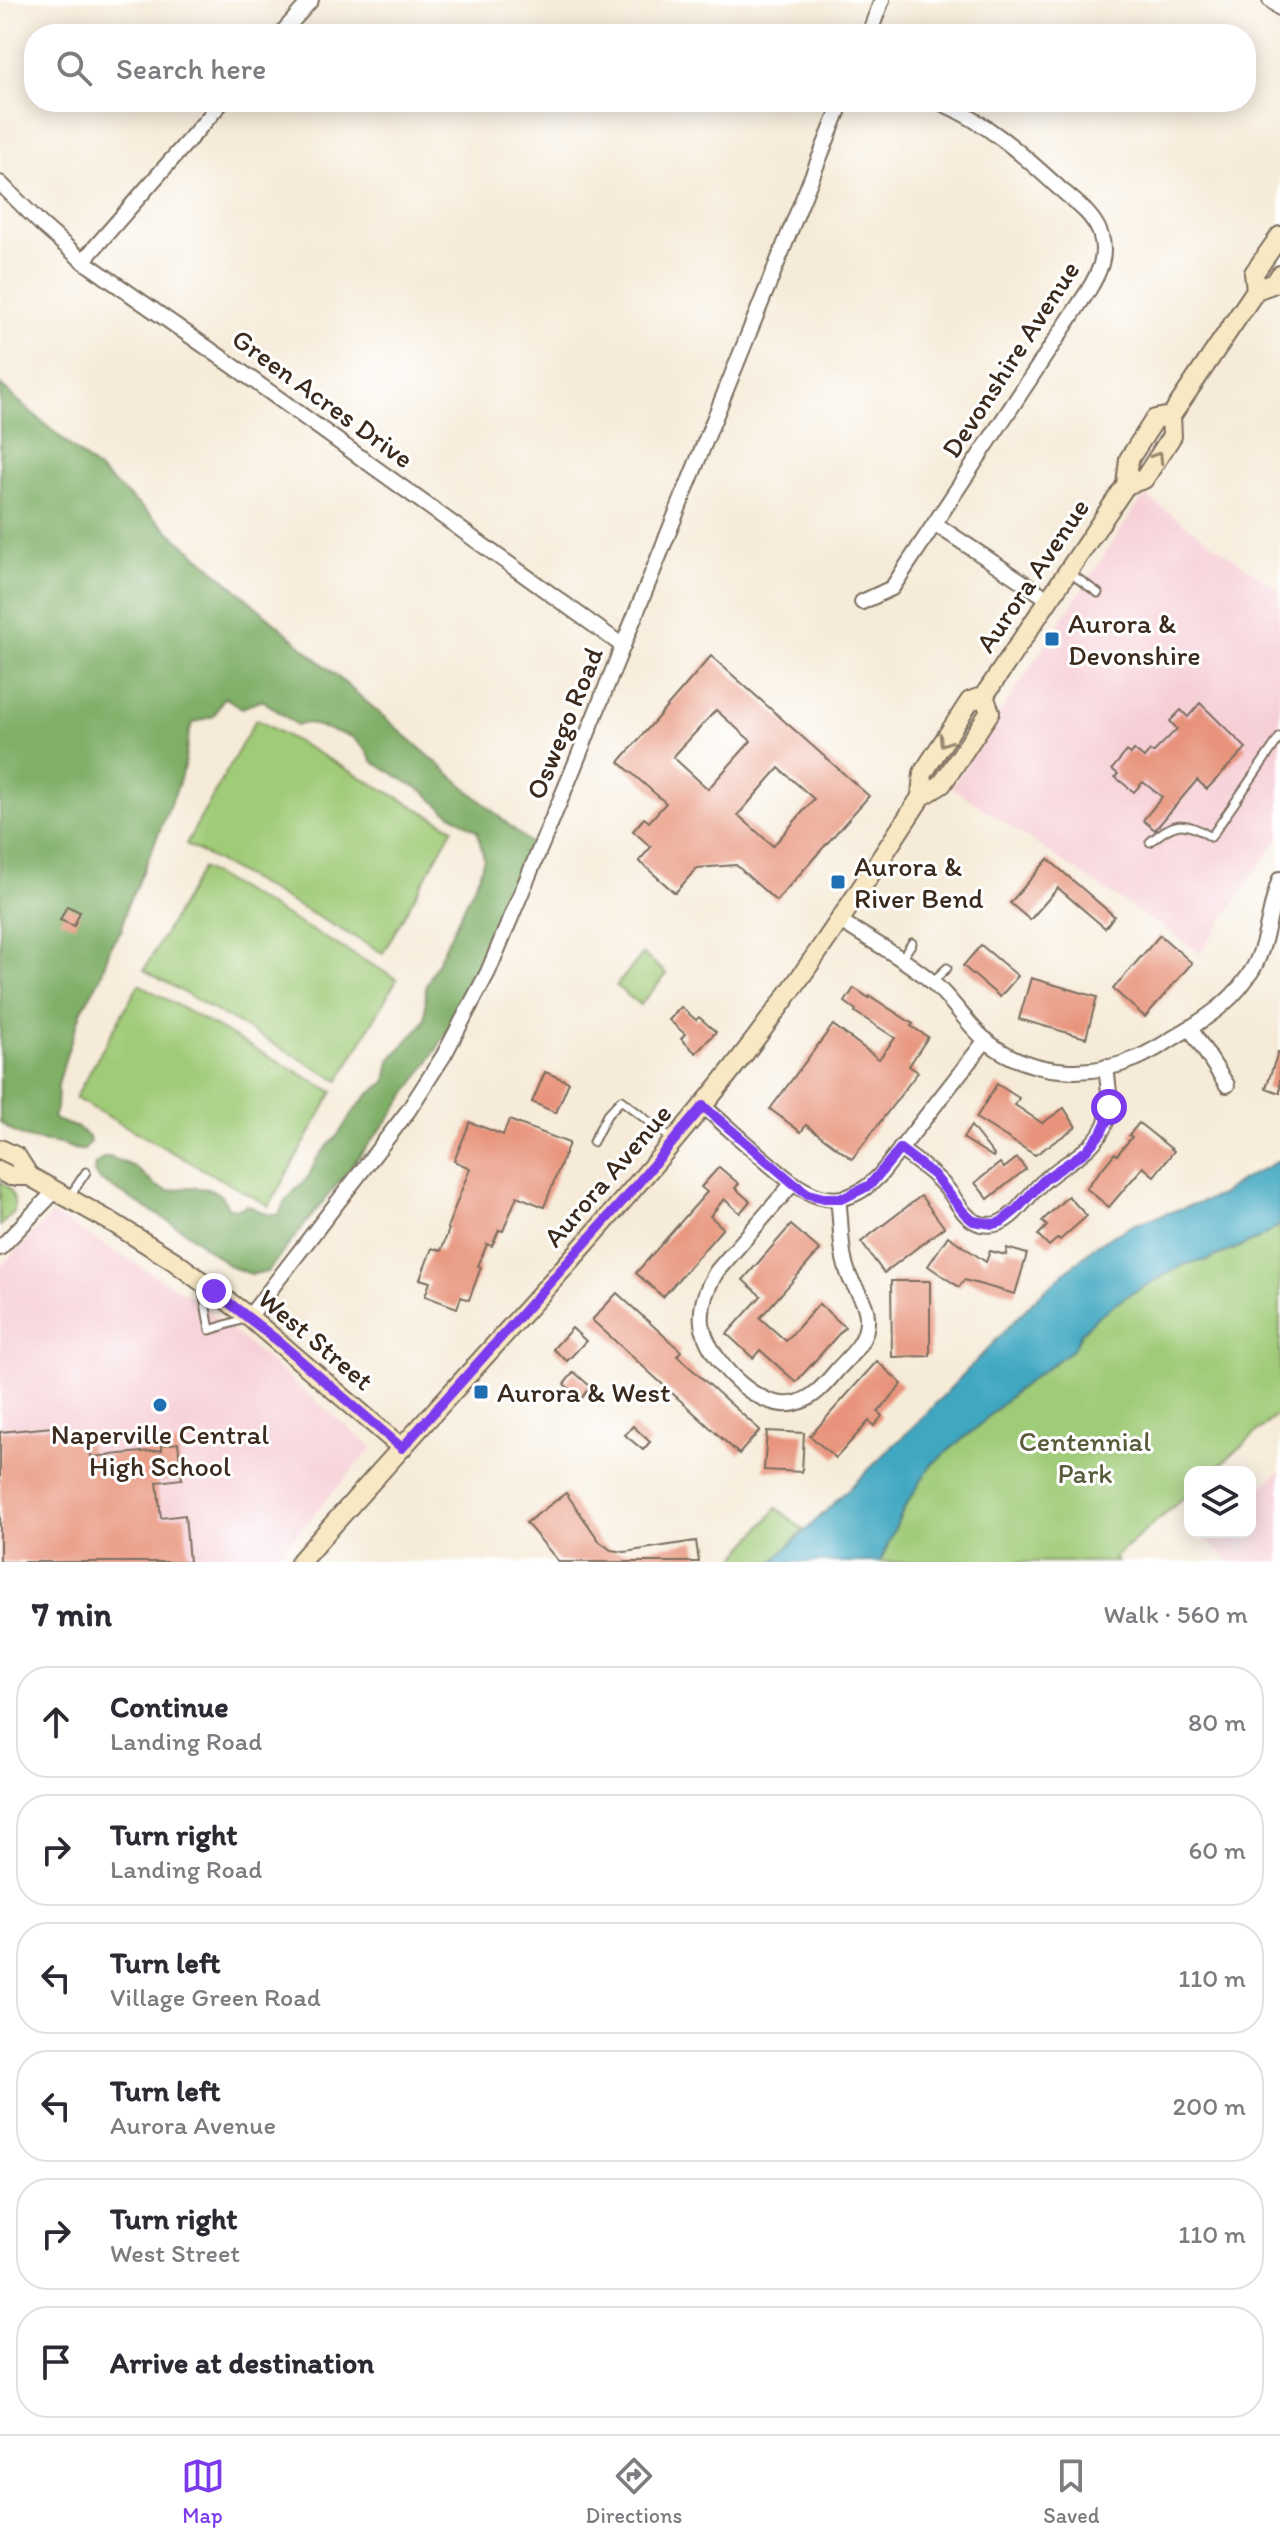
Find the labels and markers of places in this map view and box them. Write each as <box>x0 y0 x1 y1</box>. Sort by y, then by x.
place label: Aurora & Devonshire <box>1068 606 1201 672</box>
marker: Aurora & Devonshire <box>1043 630 1061 648</box>
place label: Aurora & River Bend <box>854 849 984 915</box>
marker: Aurora & River Bend <box>829 873 847 891</box>
place label: Aurora & West <box>497 1375 671 1409</box>
marker: Aurora & West <box>472 1383 490 1401</box>
marker: Naperville Central High School <box>151 1396 169 1414</box>
place label: Naperville Central High School <box>51 1417 269 1483</box>

